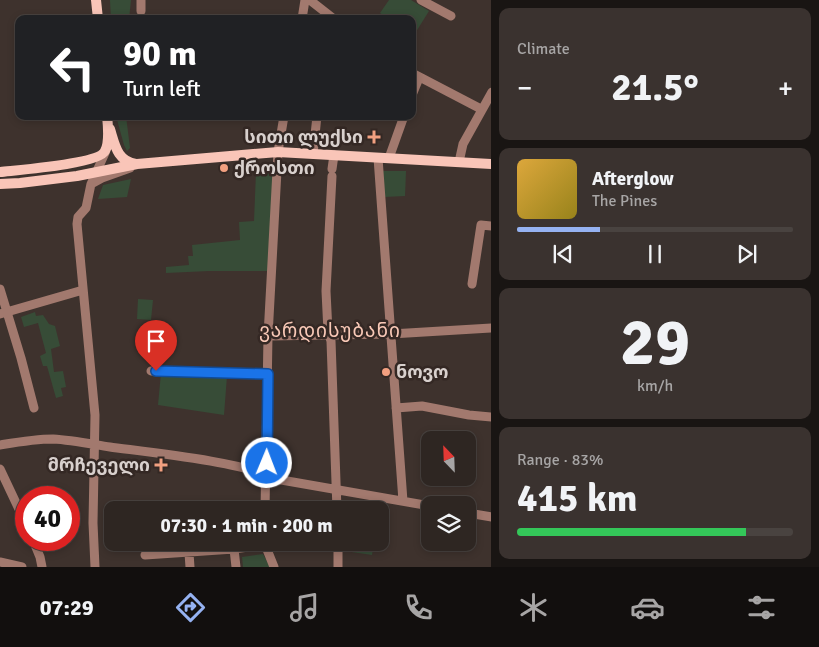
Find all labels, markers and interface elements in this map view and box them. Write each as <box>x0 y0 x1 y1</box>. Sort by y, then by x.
text: 90 m <box>123 32 197 75</box>
icon: left <box>40 35 105 100</box>
text: Climate <box>517 39 570 59</box>
text: 21.5° <box>611 64 699 111</box>
text: − <box>517 71 532 105</box>
text: + <box>778 71 793 105</box>
text: Turn left <box>123 75 201 102</box>
place label: სითი ლუქსი <box>244 126 363 148</box>
marker: სითი ლუქსი <box>367 130 381 144</box>
place label: ქროსთი <box>234 157 315 179</box>
marker: ქროსთი <box>218 162 230 174</box>
text: Afterglow <box>592 167 674 191</box>
text: The Pines <box>592 191 657 211</box>
icon: previous <box>549 240 577 268</box>
icon: pause <box>641 240 669 268</box>
icon: next <box>733 240 761 268</box>
text: 29 <box>620 303 690 383</box>
district label: ვარდისუბანი <box>259 319 401 343</box>
pin <box>135 320 177 371</box>
icon: arrive <box>142 327 170 355</box>
place label: ნოვო <box>396 361 449 383</box>
marker: ნოვო <box>380 366 392 378</box>
text: km/h <box>637 376 673 396</box>
north arrow <box>421 431 476 486</box>
map controls <box>421 431 476 551</box>
position arrow <box>240 436 292 488</box>
text: Range · 83% <box>517 450 603 470</box>
place label: მრჩეველი <box>48 454 150 476</box>
marker: მრჩეველი <box>154 458 168 472</box>
text: 415 km <box>517 475 638 522</box>
speed limit sign: 40 <box>15 486 80 551</box>
button: layers <box>421 496 476 551</box>
text: 07:30 · 1 min · 200 m <box>160 514 333 538</box>
icon: directions <box>173 590 208 625</box>
icon: music <box>287 590 322 625</box>
icon: phone <box>401 590 436 625</box>
icon: climate <box>516 590 551 625</box>
icon: car <box>630 590 665 625</box>
icon: filters <box>744 590 779 625</box>
text: 07:29 <box>40 594 94 621</box>

